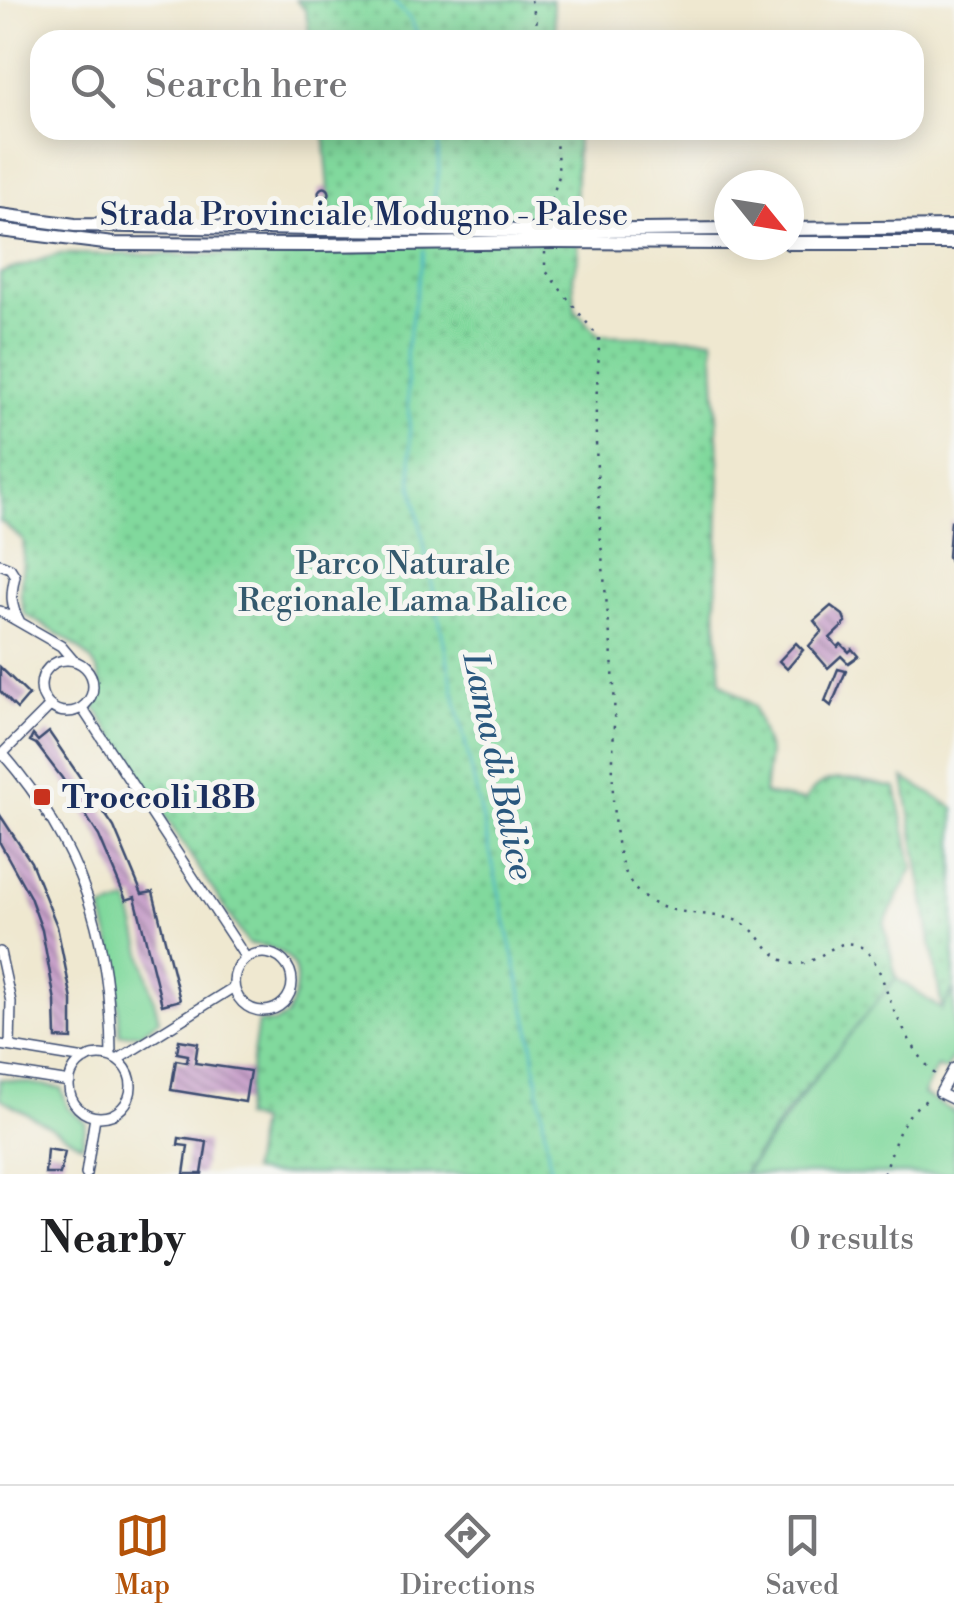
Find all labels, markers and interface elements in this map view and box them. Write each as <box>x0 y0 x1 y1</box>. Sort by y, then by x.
search box <box>30 30 924 140</box>
icon: search <box>65 58 120 113</box>
text: Search here <box>145 62 348 109</box>
north arrow <box>714 170 804 260</box>
street label: Strada Provinciale Modugno - Palese <box>100 195 628 235</box>
park label: Parco Naturale Regionale Lama Balice <box>238 544 568 621</box>
water label: Lama di Balice <box>452 648 543 884</box>
place label: Troccoli 18B <box>62 778 256 818</box>
marker: Troccoli 18B <box>31 786 53 808</box>
text: Nearby <box>40 1213 185 1266</box>
text: 0 results <box>789 1219 914 1259</box>
tab: Map <box>115 1508 170 1603</box>
tab: Directions <box>400 1508 535 1603</box>
tab: Saved <box>765 1508 839 1603</box>

